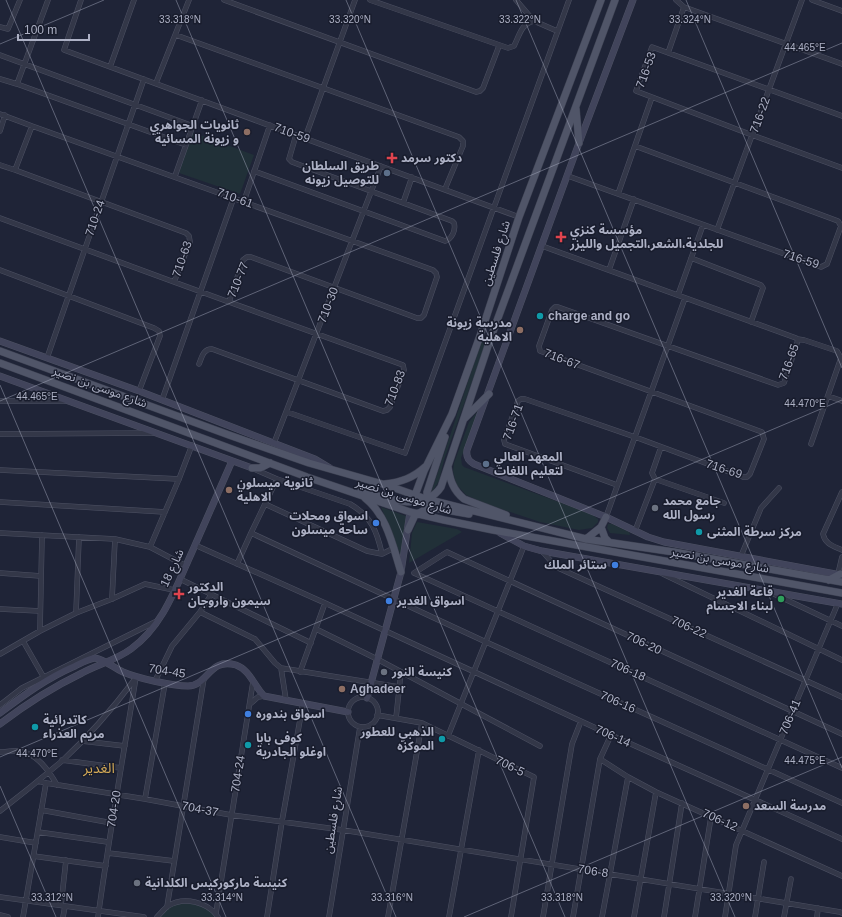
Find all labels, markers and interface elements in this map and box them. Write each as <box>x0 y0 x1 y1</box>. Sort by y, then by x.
text: 33.318°N <box>159 14 201 25</box>
text: 33.320°N <box>329 14 371 25</box>
text: 33.322°N <box>499 14 541 25</box>
text: 33.324°N <box>669 14 711 25</box>
scale bar <box>18 16 89 42</box>
text: 100 m <box>24 23 57 37</box>
text: 44.465°E <box>784 42 826 53</box>
street label: 716-53 <box>633 50 659 90</box>
street label: 716-22 <box>747 95 773 135</box>
place label: ثانويات الجواهري و زيونة المسائية <box>150 118 239 146</box>
street label: 710-59 <box>272 120 312 146</box>
marker: ثانويات الجواهري و زيونة المسائية <box>242 127 252 137</box>
place label: دكتور سرمد <box>401 151 462 165</box>
marker: دكتور سرمد <box>386 152 398 164</box>
place label: طريق السلطان للتوصيل زيونه <box>302 159 379 187</box>
marker: طريق السلطان للتوصيل زيونه <box>382 168 392 178</box>
street label: 710-61 <box>215 185 255 211</box>
street label: 710-24 <box>82 198 108 238</box>
street label: شارع فلسطين <box>479 219 515 288</box>
place label: مؤسسة كنزي للجلدية،الشعر،التجميل والليزر <box>569 223 723 251</box>
marker: مؤسسة كنزي للجلدية،الشعر،التجميل والليزر <box>555 231 567 243</box>
street label: 710-63 <box>169 239 195 279</box>
street label: 716-59 <box>781 247 821 272</box>
street label: 710-77 <box>225 260 252 300</box>
street label: 710-30 <box>315 285 341 325</box>
place label: charge and go <box>548 309 630 323</box>
marker: charge and go <box>535 311 545 321</box>
place label: مدرسة زيونة الاهلية <box>447 316 512 344</box>
marker: مدرسة زيونة الاهلية <box>515 325 525 335</box>
street label: 716-65 <box>776 342 802 382</box>
street label: 716-67 <box>542 346 582 372</box>
street label: شارع موسى بن نصير <box>49 363 149 412</box>
street label: 710-83 <box>382 368 408 408</box>
text: 44.465°E <box>16 391 58 402</box>
text: 44.470°E <box>784 398 826 409</box>
street label: 716-71 <box>500 402 526 442</box>
place label: المعهد العالي لتعليم اللغات <box>494 450 563 480</box>
street label: 716-69 <box>704 457 744 482</box>
marker: المعهد العالي لتعليم اللغات <box>481 459 491 469</box>
street label: شارع موسى بن نصير <box>353 474 454 519</box>
place label: ثانوية ميسلون الاهلية <box>237 476 313 504</box>
marker: ثانوية ميسلون الاهلية <box>224 485 234 495</box>
place label: جامع محمد رسول الله <box>663 494 721 522</box>
marker: جامع محمد رسول الله <box>650 503 660 513</box>
place label: اسواق ومحلات ساحة ميسلون <box>289 509 368 537</box>
marker: اسواق ومحلات ساحة ميسلون <box>371 518 381 528</box>
place label: مركز سرطة المثنى <box>707 525 802 539</box>
marker: مركز سرطة المثنى <box>694 527 704 537</box>
street label: شارع موسى بن نصير <box>668 544 770 577</box>
street label: شارع 18 <box>157 547 189 590</box>
place label: ستائر الملك <box>544 558 607 572</box>
marker: ستائر الملك <box>610 560 620 570</box>
place label: الدكتور سيمون واروجان <box>187 580 271 608</box>
place label: قاعة الغدير لبناء الاجسام <box>706 585 773 615</box>
marker: الدكتور سيمون واروجان <box>173 588 185 600</box>
place label: اسواق الغدير <box>396 594 465 608</box>
marker: قاعة الغدير لبناء الاجسام <box>776 594 786 604</box>
marker: اسواق الغدير <box>384 596 394 606</box>
street label: 706-22 <box>669 613 709 641</box>
street label: 706-20 <box>624 629 664 657</box>
street label: 706-18 <box>608 656 648 684</box>
street label: 704-45 <box>147 661 187 681</box>
place label: كنيسة النور <box>391 665 452 679</box>
marker: كنيسة النور <box>379 667 389 677</box>
place label: Aghadeer <box>350 682 406 696</box>
marker: Aghadeer <box>337 684 347 694</box>
street label: 706-16 <box>598 688 638 716</box>
street label: 706-41 <box>776 697 804 737</box>
place label: اسواق بندوره <box>256 707 325 721</box>
marker: اسواق بندوره <box>243 709 253 719</box>
place label: كاتدرائية مريم العذراء <box>43 713 104 743</box>
marker: كاتدرائية مريم العذراء <box>30 722 40 732</box>
street label: 706-14 <box>593 722 633 750</box>
place label: الذهبي للعطور الموكزه <box>359 725 434 753</box>
place label: كوفي بابا اوغلو الجادرية <box>256 731 326 759</box>
marker: الذهبي للعطور الموكزه <box>437 734 447 744</box>
marker: كوفي بابا اوغلو الجادرية <box>243 740 253 750</box>
text: 44.470°E <box>16 748 58 759</box>
street label: 706-5 <box>493 753 527 779</box>
street label: 704-24 <box>228 754 248 794</box>
text: 44.475°E <box>784 755 826 766</box>
district label: الغدير <box>82 760 115 777</box>
street label: شارع فلسطين <box>321 785 347 855</box>
street label: 704-20 <box>104 789 124 829</box>
street label: 704-37 <box>180 799 220 819</box>
place label: مدرسة السعد <box>754 799 826 813</box>
marker: مدرسة السعد <box>741 801 751 811</box>
street label: 706-12 <box>700 806 740 834</box>
street label: 706-8 <box>577 862 610 880</box>
place label: كنيسة ماركوركيس الكلدانية <box>145 876 288 890</box>
marker: كنيسة ماركوركيس الكلدانية <box>132 878 142 888</box>
text: 33.312°N <box>31 892 73 903</box>
text: 33.314°N <box>201 892 243 903</box>
text: 33.316°N <box>371 892 413 903</box>
text: 33.318°N <box>541 892 583 903</box>
text: 33.320°N <box>710 892 752 903</box>

